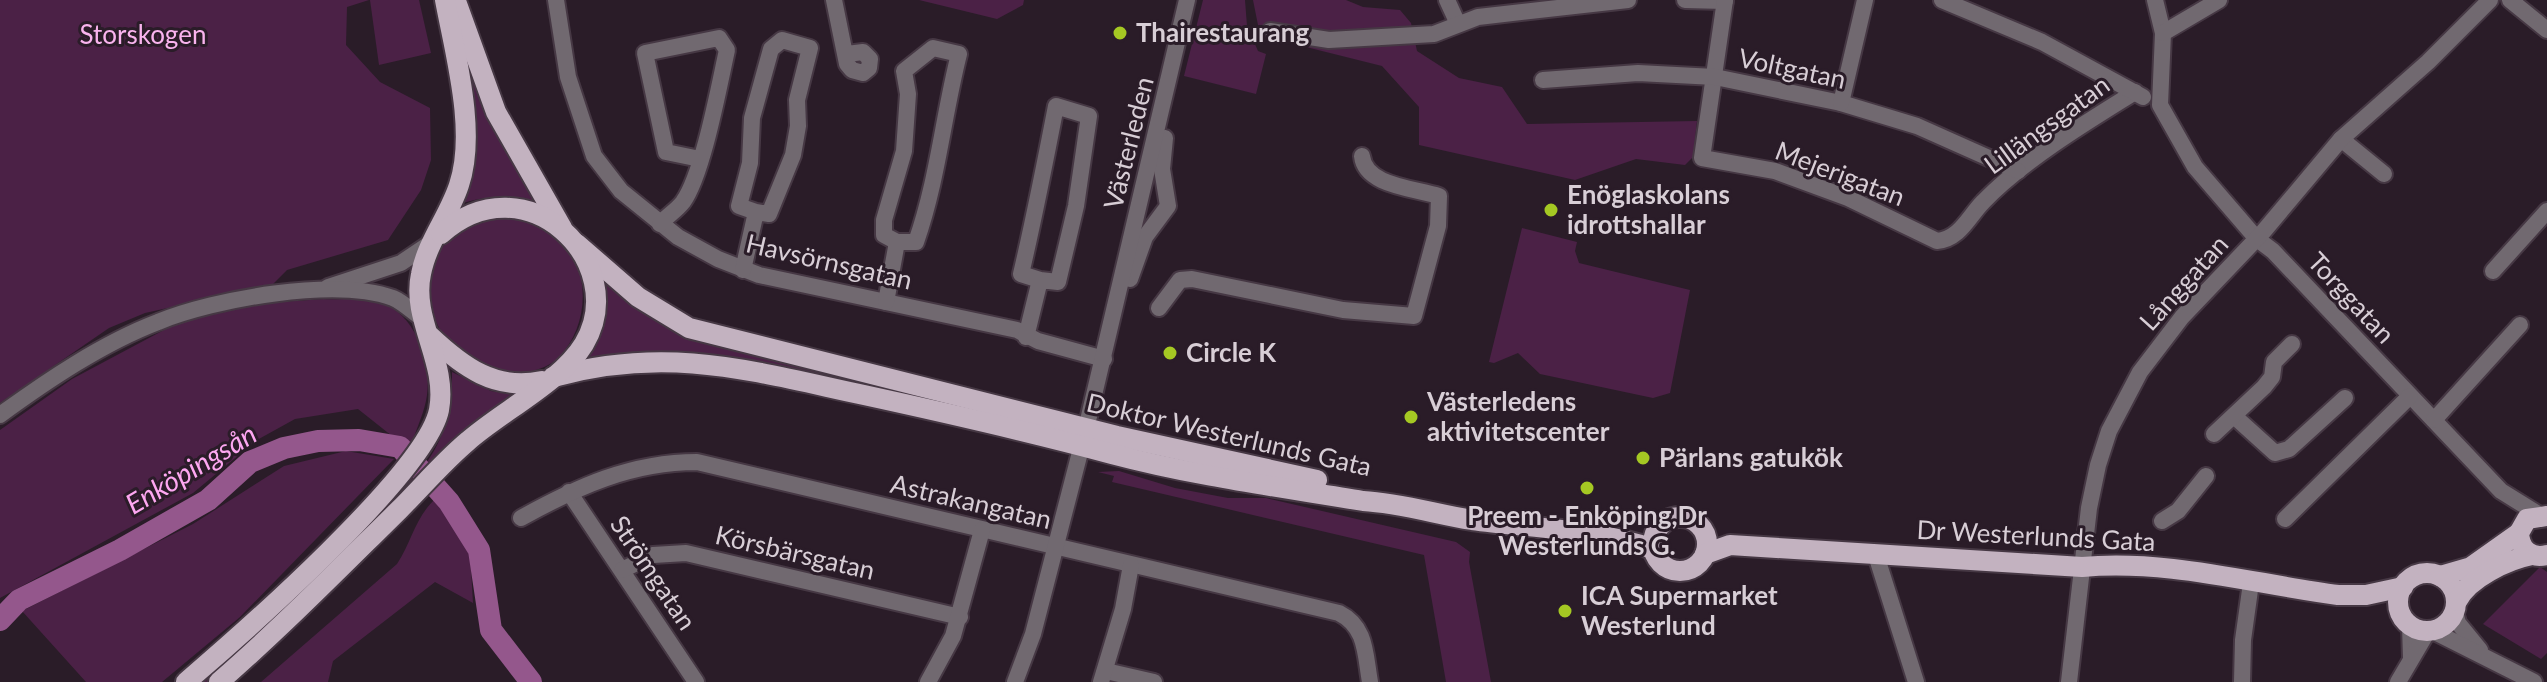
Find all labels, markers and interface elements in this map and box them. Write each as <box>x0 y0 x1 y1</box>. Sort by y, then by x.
place label: Thairestaurang <box>1136 16 1309 48</box>
park label: Storskogen <box>80 18 206 50</box>
marker: Thairestaurang <box>1111 24 1129 42</box>
street label: Voltgatan <box>1736 41 1849 95</box>
street label: Lillängsgatan <box>1978 68 2115 180</box>
street label: Västerleden <box>1096 73 1160 212</box>
street label: Mejerigatan <box>1771 134 1910 212</box>
place label: Enöglaskolans idrottshallar <box>1567 178 1730 240</box>
marker: Enöglaskolans idrottshallar <box>1542 201 1560 219</box>
street label: Havsörnsgatan <box>743 226 915 296</box>
street label: Långgatan <box>2132 228 2234 337</box>
street label: Torggatan <box>2302 245 2402 349</box>
place label: Circle K <box>1186 336 1277 368</box>
marker: Circle K <box>1161 344 1179 362</box>
place label: Västerledens aktivitetscenter <box>1426 385 1610 447</box>
street label: Doktor Westerlunds Gata <box>1084 386 1375 482</box>
marker: Västerledens aktivitetscenter <box>1402 408 1420 426</box>
water label: Enköpingsån <box>119 416 262 520</box>
place label: Pärlans gatukök <box>1659 441 1843 473</box>
marker: Pärlans gatukök <box>1634 449 1652 467</box>
street label: Astrakangatan <box>888 467 1055 535</box>
marker: Preem - Enköping,Dr Westerlunds G. <box>1578 479 1596 497</box>
place label: Preem - Enköping,Dr Westerlunds G. <box>1467 499 1707 561</box>
street label: Strömgatan <box>604 509 704 636</box>
street label: Dr Westerlunds Gata <box>1916 513 2156 557</box>
street label: Körsbärsgatan <box>712 518 878 586</box>
place label: ICA Supermarket Westerlund <box>1581 579 1778 641</box>
marker: ICA Supermarket Westerlund <box>1556 602 1574 620</box>

